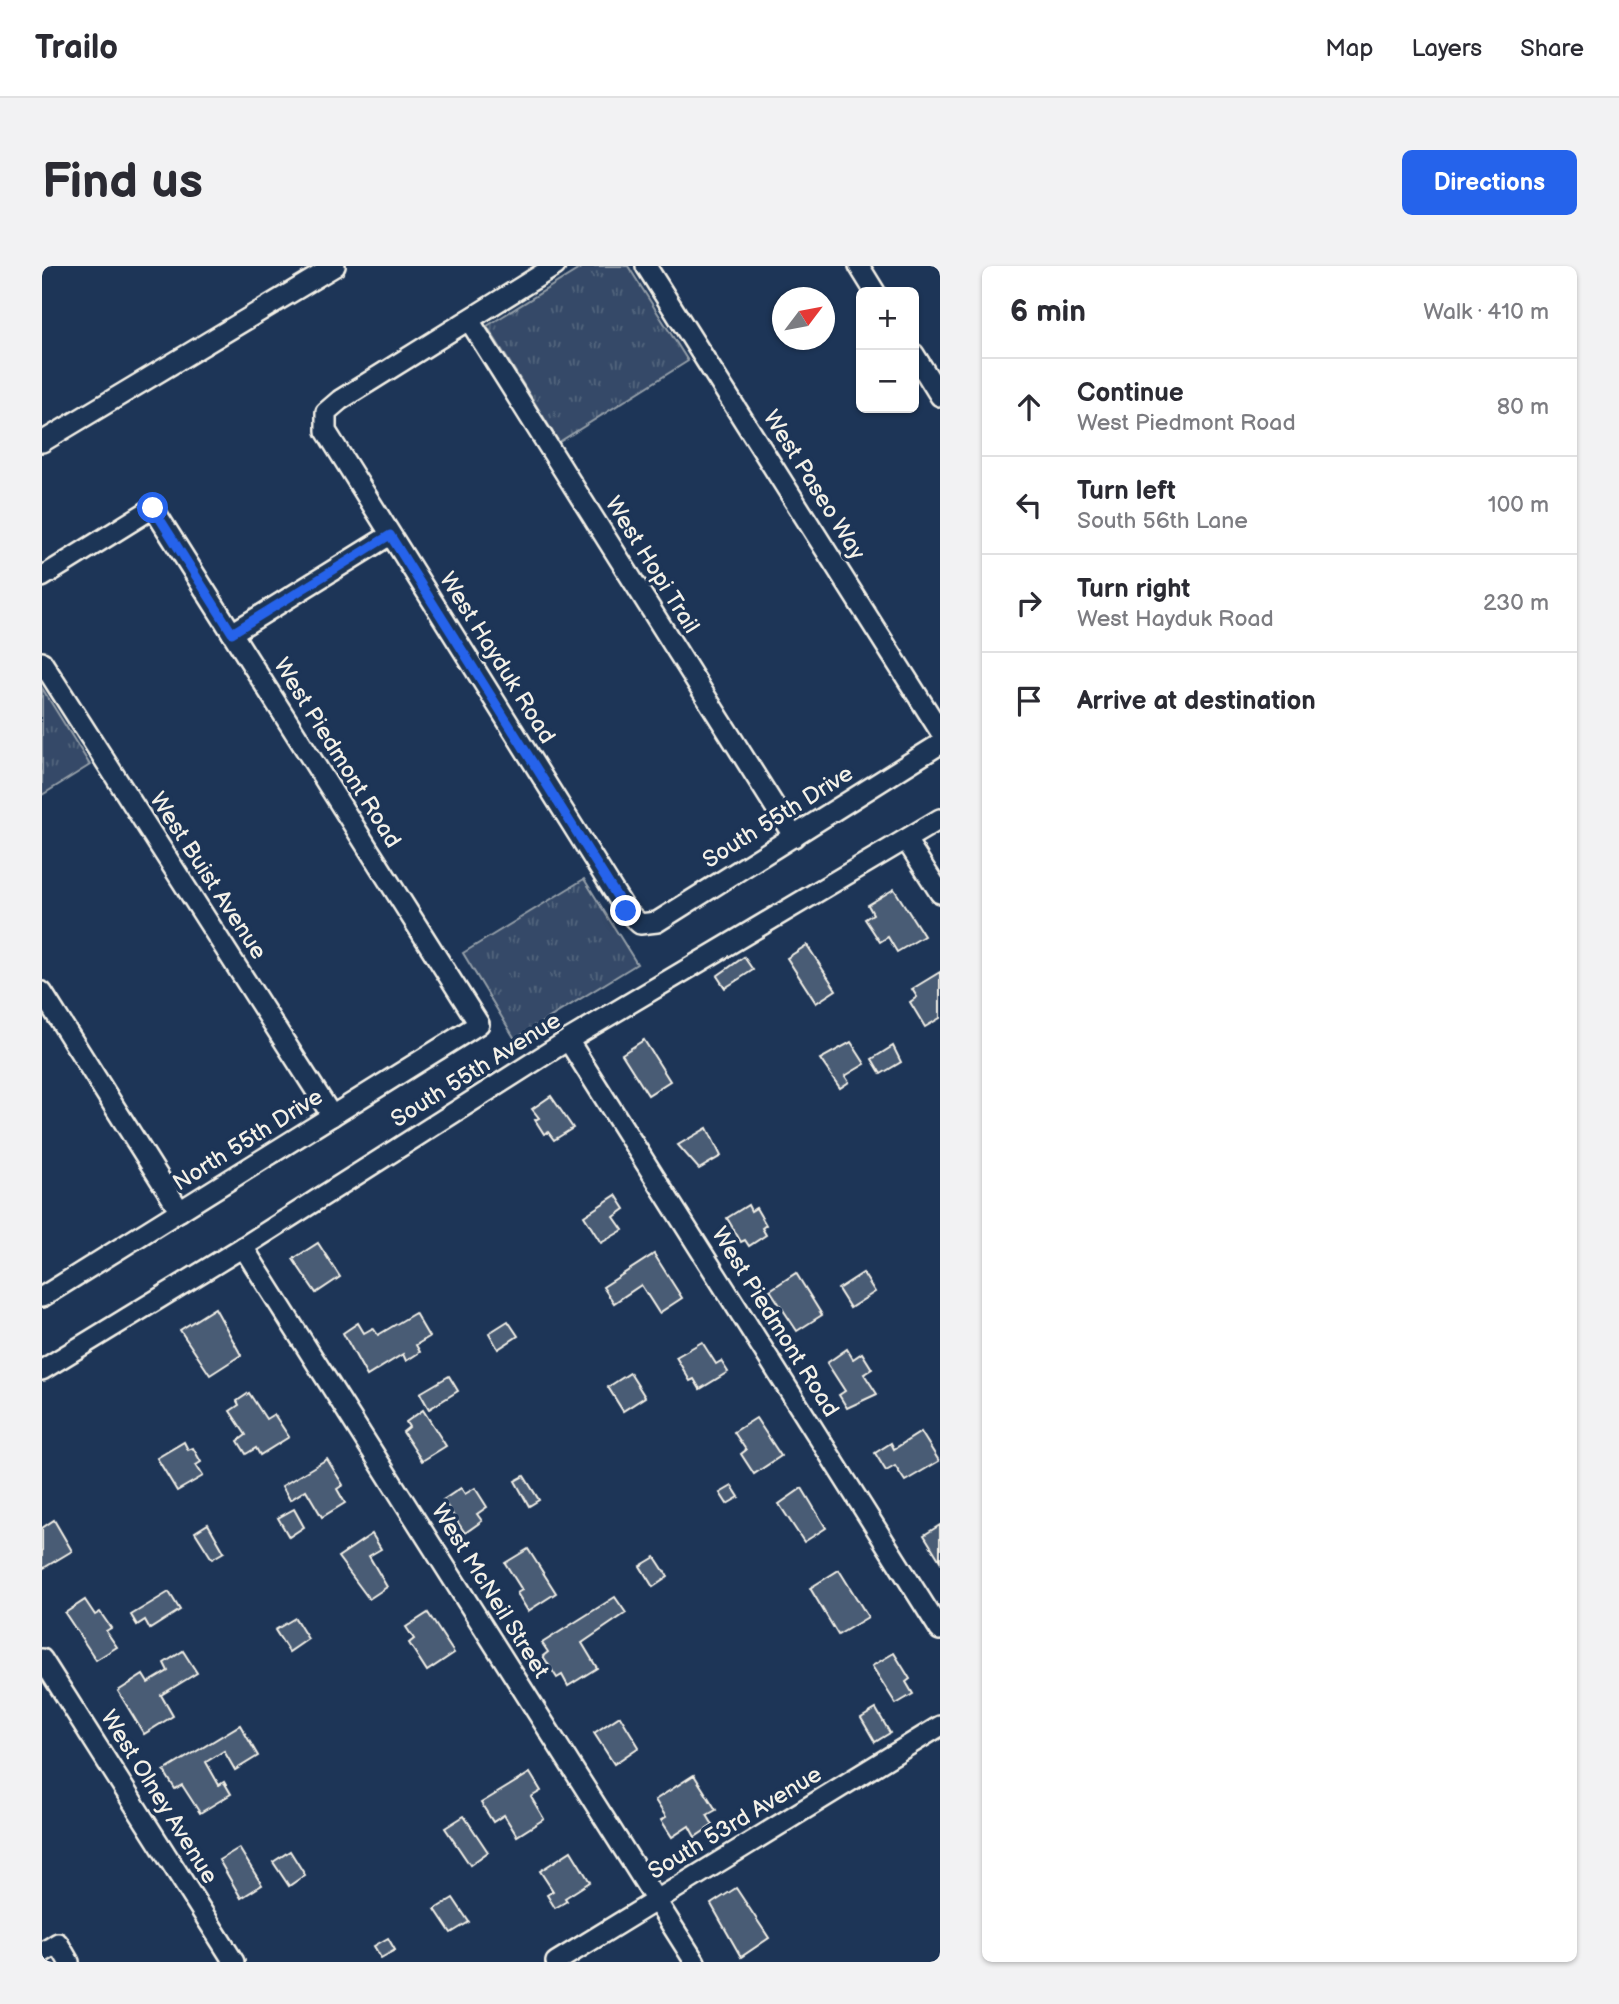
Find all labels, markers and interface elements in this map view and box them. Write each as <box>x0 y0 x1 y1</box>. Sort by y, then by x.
text: Trailo <box>35 28 118 68</box>
text: Map <box>1325 34 1373 63</box>
text: Layers <box>1411 34 1482 63</box>
text: Share <box>1520 34 1584 63</box>
button: Directions <box>1402 150 1577 215</box>
text: Find us <box>42 153 203 212</box>
north arrow <box>772 287 835 350</box>
map controls <box>856 287 919 413</box>
button: + <box>856 287 919 350</box>
text: 6 min <box>1010 294 1086 330</box>
text: Walk · 410 m <box>1423 298 1549 326</box>
button: − <box>856 350 919 413</box>
text: Continue <box>1077 378 1184 409</box>
icon: ahead <box>1010 388 1048 426</box>
text: 80 m <box>1497 393 1549 421</box>
street label: West Paseo Way <box>757 405 871 565</box>
text: West Piedmont Road <box>1077 409 1296 437</box>
text: Turn left <box>1077 476 1176 507</box>
icon: left <box>1010 486 1048 524</box>
street label: West Hopi Trail <box>599 491 705 639</box>
text: 100 m <box>1488 491 1549 519</box>
route start <box>137 492 168 523</box>
text: South 56th Lane <box>1077 507 1248 535</box>
street label: West Hayduk Road <box>433 567 561 749</box>
text: Turn right <box>1077 574 1190 605</box>
icon: right <box>1010 584 1048 622</box>
text: 230 m <box>1483 589 1549 617</box>
text: West Hayduk Road <box>1077 605 1274 633</box>
street label: West Piedmont Road <box>267 653 407 853</box>
icon: arrive <box>1010 682 1048 720</box>
text: Arrive at destination <box>1077 686 1316 717</box>
street label: South 55th Drive <box>698 760 858 874</box>
street label: West Buist Avenue <box>143 787 273 965</box>
route end <box>610 895 641 926</box>
street label: South 55th Avenue <box>386 1006 566 1134</box>
street label: North 55th Drive <box>168 1083 328 1197</box>
street label: West Piedmont Road <box>705 1222 845 1422</box>
street label: West McNeil Street <box>425 1499 555 1683</box>
street label: West Olney Avenue <box>94 1705 224 1889</box>
street label: South 53rd Avenue <box>643 1760 827 1886</box>

